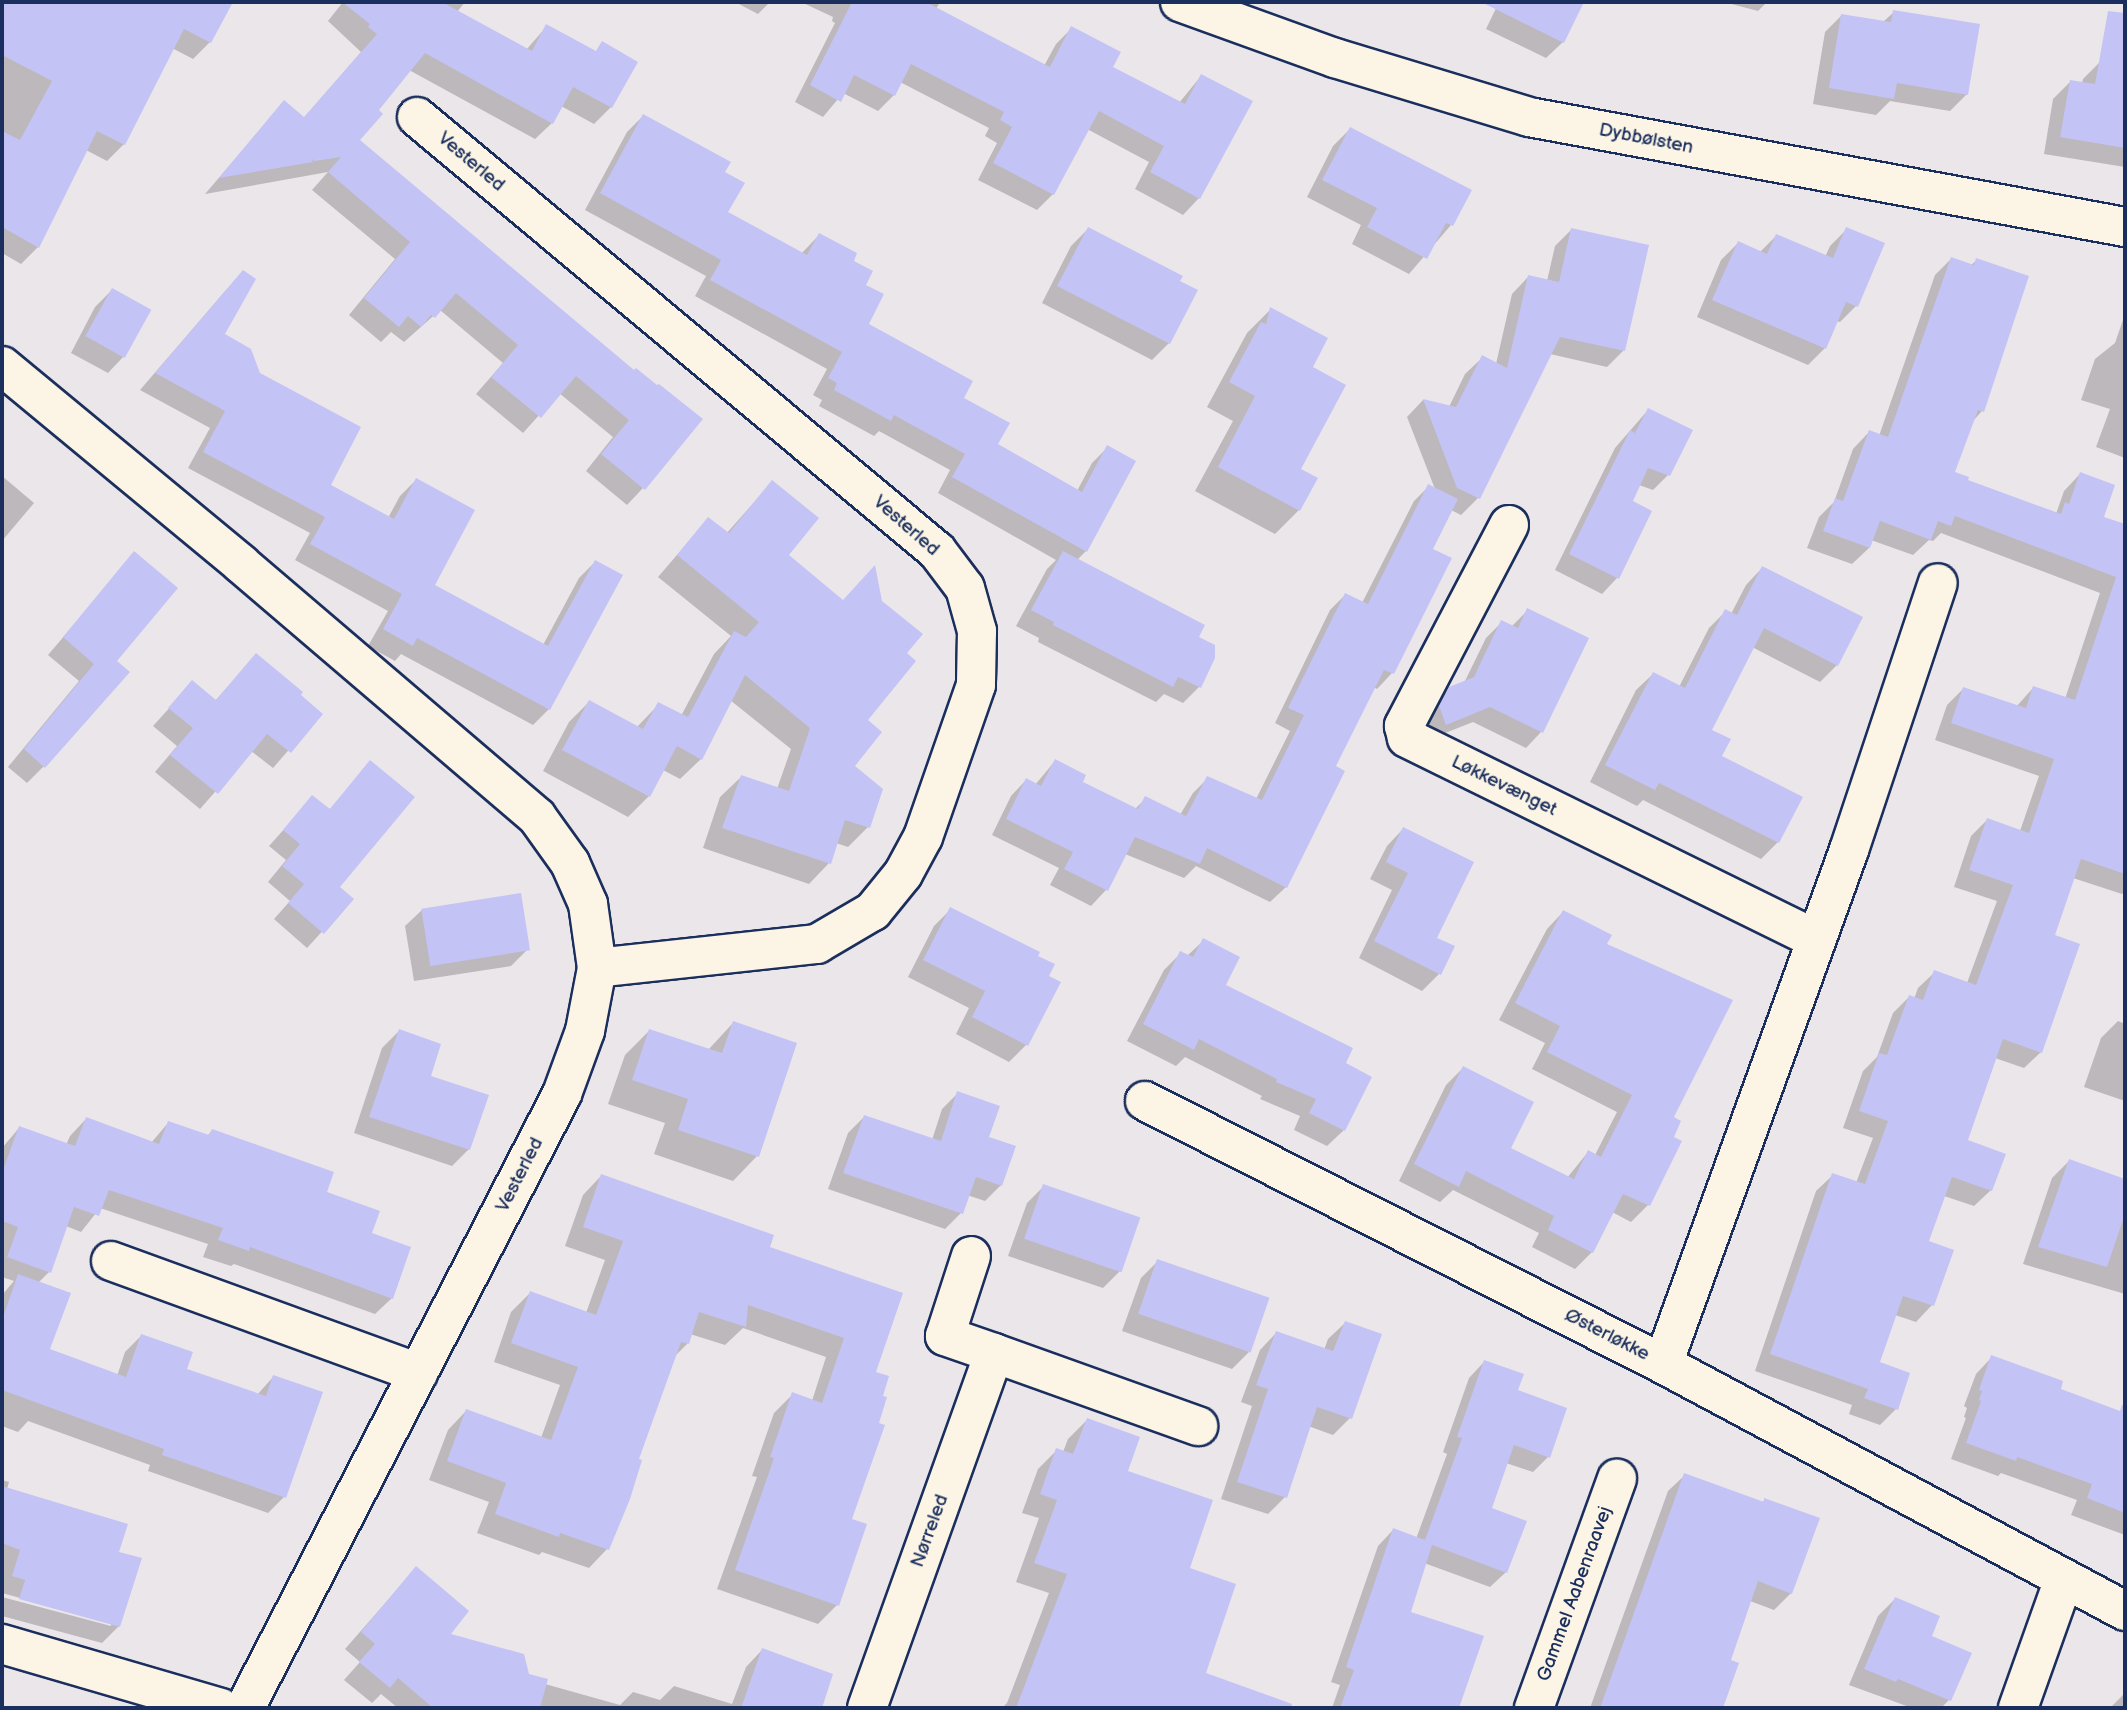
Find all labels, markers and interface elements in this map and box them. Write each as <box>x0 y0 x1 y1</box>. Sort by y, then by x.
street label: Dybbølsten <box>1597 119 1695 159</box>
street label: Vesterled <box>433 127 509 197</box>
street label: Vesterled <box>868 491 944 561</box>
street label: Løkkevænget <box>1447 751 1561 821</box>
street label: Vesterled <box>492 1134 548 1216</box>
street label: Østerløkke <box>1561 1304 1653 1366</box>
street label: Nørreled <box>906 1491 954 1571</box>
street label: Gammel Aabenraavej <box>1533 1503 1617 1685</box>

